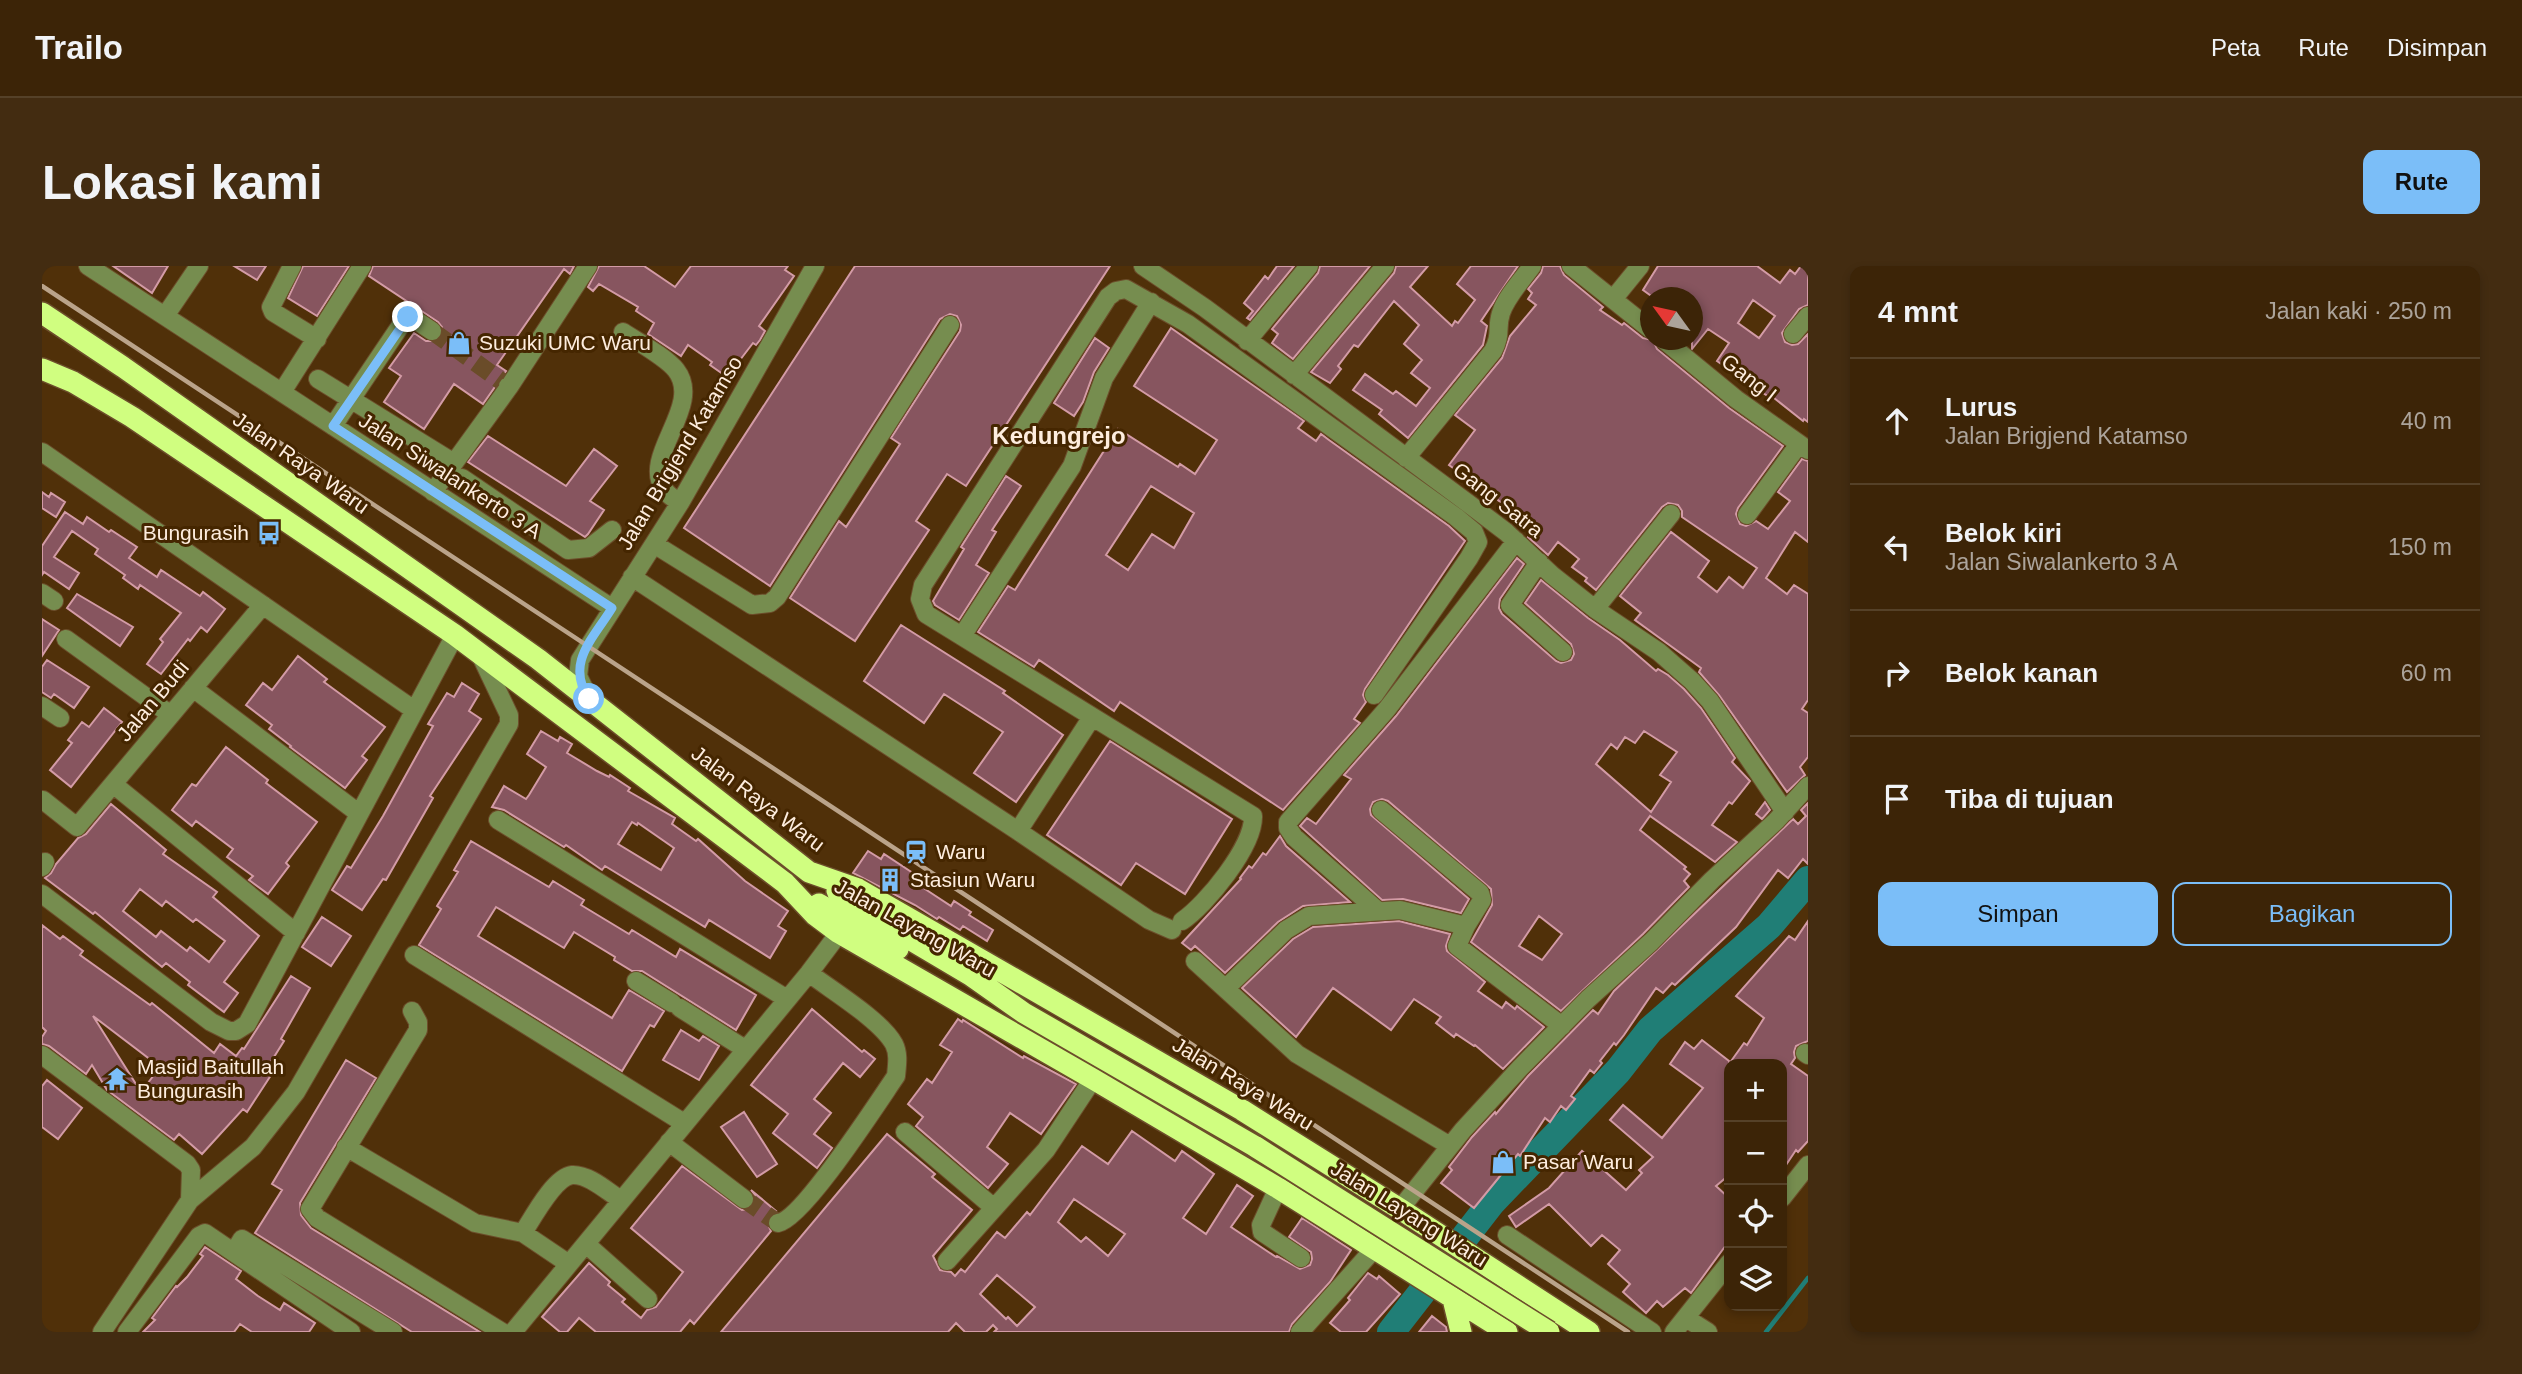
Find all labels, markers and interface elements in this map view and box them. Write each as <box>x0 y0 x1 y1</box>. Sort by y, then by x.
text: Trailo <box>35 29 123 66</box>
text: Peta <box>2211 34 2260 61</box>
text: Rute <box>2298 34 2349 61</box>
text: Disimpan <box>2387 34 2487 61</box>
button: Rute <box>2363 150 2480 214</box>
text: Lokasi kami <box>42 155 323 209</box>
north arrow <box>1640 287 1703 350</box>
text: 4 mnt <box>1878 295 1958 328</box>
text: Jalan kaki · 250 m <box>2265 298 2452 324</box>
route end <box>392 301 423 332</box>
shop icon: Suzuki UMC Waru <box>445 329 473 357</box>
place label: Suzuki UMC Waru <box>479 331 651 354</box>
street label: Gang I <box>1717 349 1781 406</box>
street label: Jalan Brigjend Katamso <box>613 352 747 554</box>
text: Lurus <box>1945 392 2017 422</box>
icon: ahead <box>1878 402 1916 440</box>
street label: Jalan Raya Waru <box>229 407 374 518</box>
street label: Jalan Siwalankerto 3 A <box>355 408 546 543</box>
text: 40 m <box>2401 408 2452 434</box>
district label: Kedungrejo <box>992 422 1126 449</box>
text: Jalan Brigjend Katamso <box>1945 423 2188 449</box>
street label: Gang Satra <box>1449 457 1548 542</box>
text: Belok kiri <box>1945 518 2062 548</box>
bus stop icon: Bungurasih <box>255 519 283 547</box>
place label: Bungurasih <box>143 521 249 544</box>
icon: left <box>1878 528 1916 566</box>
text: 150 m <box>2388 534 2452 560</box>
text: Jalan Siwalankerto 3 A <box>1945 549 2178 575</box>
icon: right <box>1878 654 1916 692</box>
street label: Jalan Budi <box>112 656 193 746</box>
text: Belok kanan <box>1945 658 2098 688</box>
text: 60 m <box>2401 660 2452 686</box>
route start <box>573 683 604 714</box>
street label: Jalan Raya Waru <box>687 741 829 856</box>
icon: arrive <box>1878 780 1916 818</box>
text: Tiba di tujuan <box>1945 784 2114 814</box>
station icon: Waru <box>902 838 930 866</box>
place label: Waru <box>936 840 985 863</box>
building icon: Stasiun Waru <box>876 866 904 894</box>
place label: Stasiun Waru <box>910 868 1035 891</box>
street label: Jalan Layang Waru <box>831 874 1000 981</box>
button: Simpan <box>1878 882 2158 946</box>
button: Bagikan <box>2172 882 2452 946</box>
street label: Jalan Raya Waru <box>1169 1032 1318 1135</box>
place label: Masjid Baitullah Bungurasih <box>137 1055 284 1102</box>
map controls <box>1724 1059 1787 1311</box>
button: + <box>1724 1059 1787 1122</box>
temple icon: Masjid Baitullah Bungurasih <box>103 1065 131 1093</box>
button: − <box>1724 1122 1787 1185</box>
shop icon: Pasar Waru <box>1489 1148 1517 1176</box>
place label: Pasar Waru <box>1523 1150 1633 1173</box>
street label: Jalan Layang Waru <box>1327 1156 1492 1271</box>
button: locate <box>1724 1185 1787 1248</box>
button: layers <box>1724 1248 1787 1311</box>

